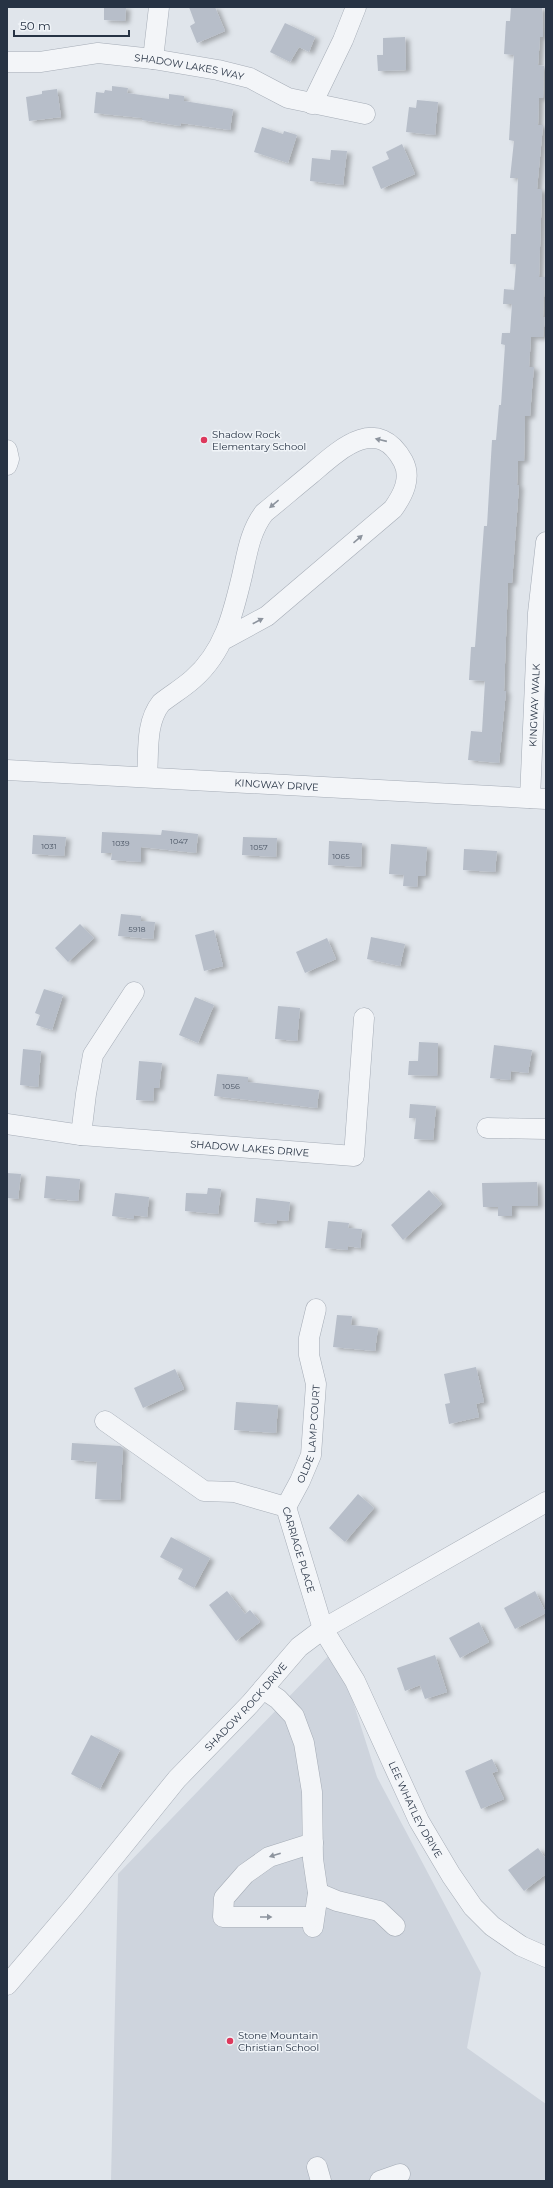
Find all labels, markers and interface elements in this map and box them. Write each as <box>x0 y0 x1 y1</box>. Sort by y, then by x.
scale bar <box>14 12 129 38</box>
text: 50 m <box>20 18 51 33</box>
street label: SHADOW LAKES WAY <box>134 51 246 83</box>
place label: Shadow Rock Elementary School <box>212 428 306 453</box>
marker: Shadow Rock Elementary School <box>199 435 209 445</box>
one-way arrow <box>375 437 387 443</box>
one-way arrow <box>269 500 280 509</box>
one-way arrow <box>352 534 363 543</box>
one-way arrow <box>252 618 263 625</box>
street label: KINGWAY WALK <box>526 662 543 747</box>
street label: KINGWAY DRIVE <box>234 776 319 794</box>
house number: 1047 <box>170 836 188 846</box>
house number: 1039 <box>112 838 130 848</box>
house number: 1031 <box>41 841 57 851</box>
house number: 1057 <box>250 842 268 852</box>
house number: 1065 <box>332 851 350 861</box>
house number: 5918 <box>128 924 146 934</box>
house number: 1056 <box>222 1081 240 1091</box>
street label: SHADOW LAKES DRIVE <box>190 1137 310 1160</box>
street label: OLDE LAMP COURT <box>294 1384 323 1485</box>
street label: CARRIAGE PLACE <box>279 1505 318 1595</box>
street label: SHADOW ROCK DRIVE <box>202 1659 290 1754</box>
street label: LEE WHATLEY DRIVE <box>385 1759 446 1861</box>
one-way arrow <box>269 1852 281 1858</box>
one-way arrow <box>260 1914 273 1920</box>
place label: Stone Mountain Christian School <box>238 2029 319 2054</box>
marker: Stone Mountain Christian School <box>225 2036 235 2046</box>

